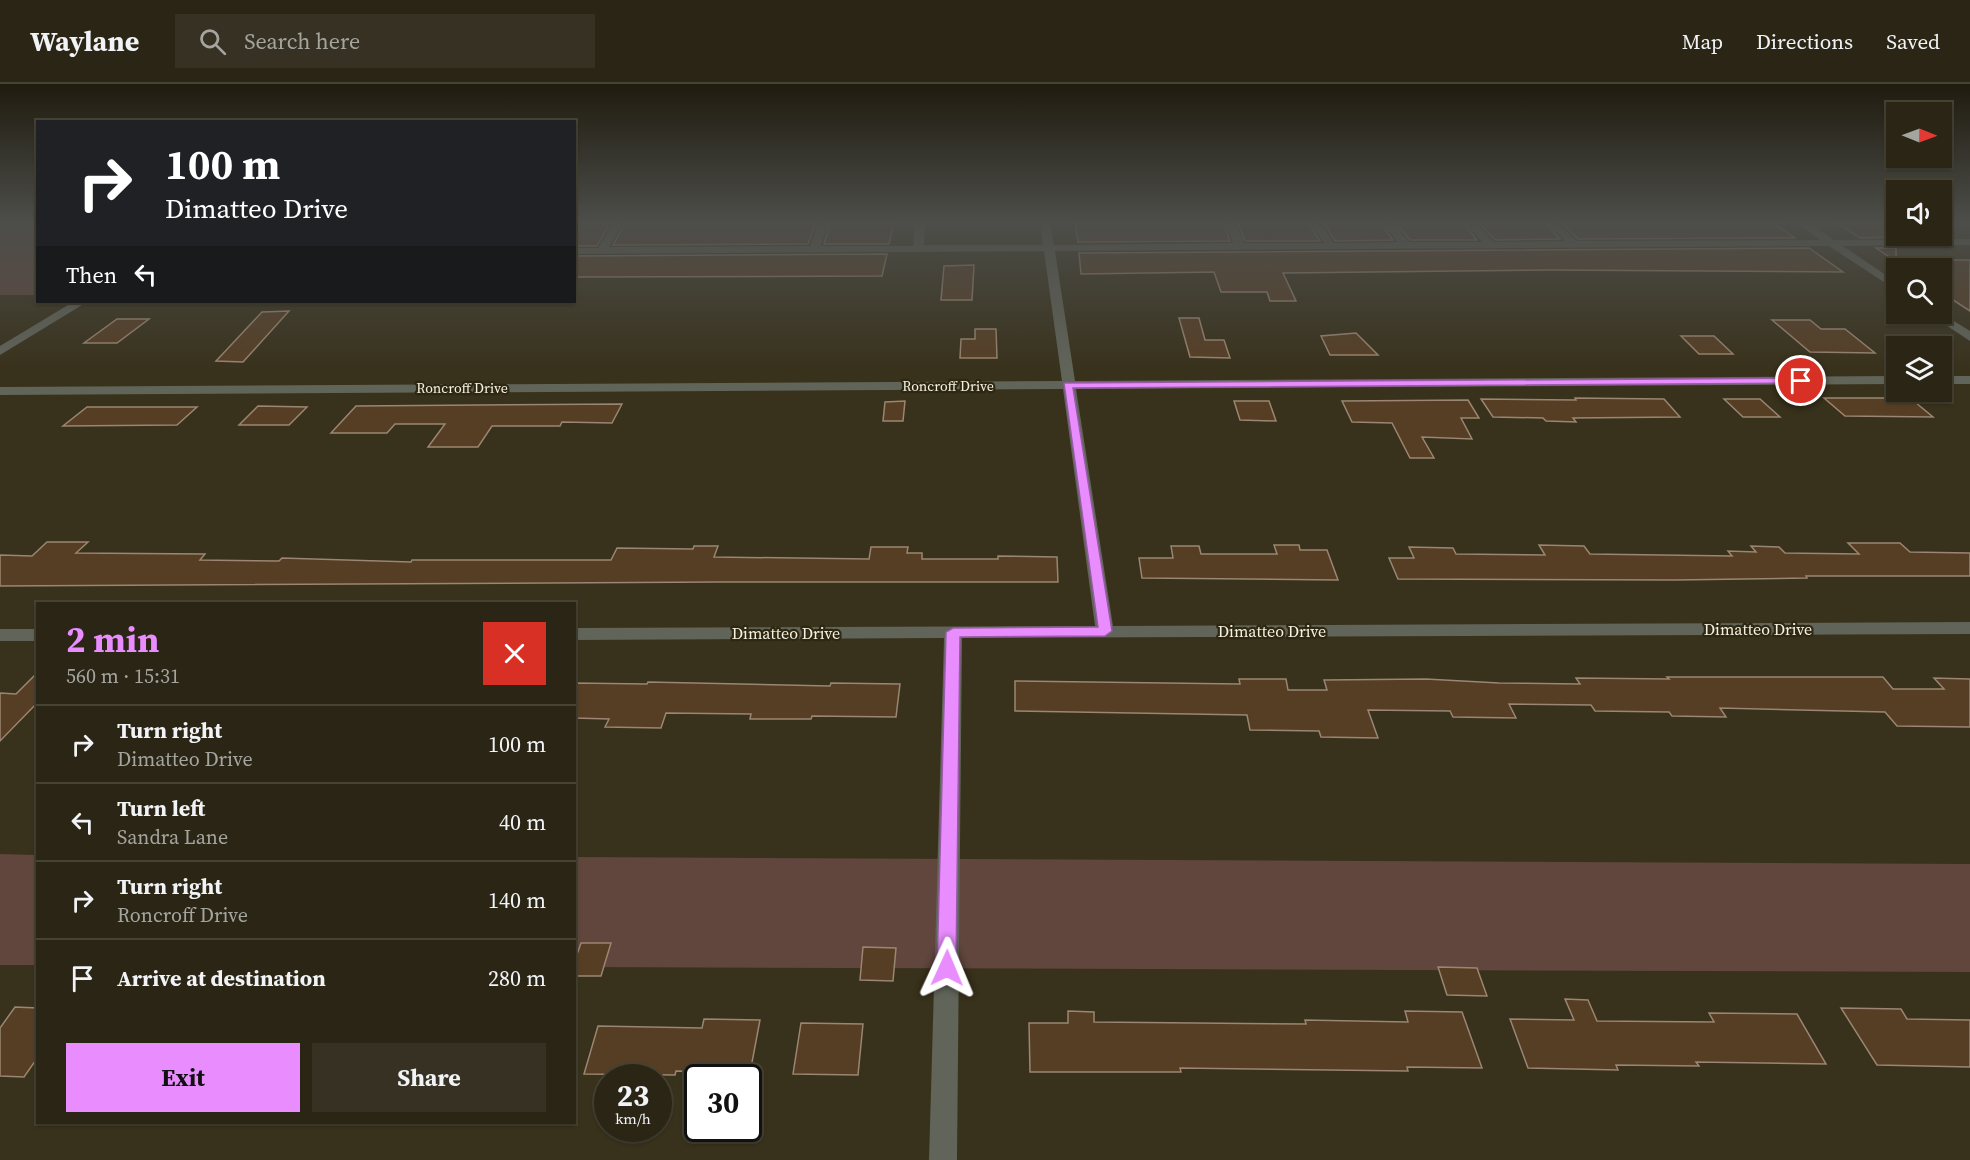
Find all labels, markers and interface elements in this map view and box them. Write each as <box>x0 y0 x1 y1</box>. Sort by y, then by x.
search box <box>175 14 595 68</box>
text: Waylane <box>30 22 139 60</box>
icon: search <box>196 25 229 58</box>
text: Search here <box>244 26 360 56</box>
text: Map <box>1682 27 1723 56</box>
text: Directions <box>1756 27 1853 56</box>
text: Saved <box>1886 27 1940 56</box>
north arrow <box>1886 102 1952 168</box>
map controls <box>1886 102 1952 402</box>
text: 100 m <box>165 135 280 193</box>
icon: right <box>66 144 144 222</box>
button: sound <box>1886 180 1952 246</box>
text: Dimatteo Drive <box>165 190 348 227</box>
icon: left <box>129 258 162 291</box>
button: search <box>1886 258 1952 324</box>
text: Then <box>66 260 117 290</box>
button: layers <box>1886 336 1952 402</box>
pin <box>1775 355 1826 406</box>
icon: arrive <box>1784 364 1817 397</box>
street label: Roncroff Drive <box>902 376 994 396</box>
street label: Roncroff Drive <box>416 378 508 398</box>
text: 2 min <box>66 615 159 664</box>
street label: Dimatteo Drive <box>1704 618 1812 640</box>
street label: Dimatteo Drive <box>1218 620 1326 642</box>
button: close <box>483 622 546 685</box>
street label: Dimatteo Drive <box>732 622 840 644</box>
text: 560 m · 15:31 <box>66 662 180 690</box>
text: Turn right <box>117 715 222 745</box>
icon: right <box>66 728 99 761</box>
text: 100 m <box>488 729 546 759</box>
text: Dimatteo Drive <box>117 745 253 773</box>
text: Turn left <box>117 793 205 823</box>
icon: left <box>66 806 99 839</box>
text: 40 m <box>499 807 546 837</box>
text: Sandra Lane <box>117 823 228 851</box>
text: Turn right <box>117 871 222 901</box>
icon: right <box>66 884 99 917</box>
text: 140 m <box>488 885 546 915</box>
text: Roncroff Drive <box>117 901 248 929</box>
position arrow <box>915 936 979 1000</box>
icon: arrive <box>66 962 99 995</box>
text: Arrive at destination <box>117 963 326 993</box>
text: 280 m <box>488 963 546 993</box>
button: Exit <box>66 1043 300 1112</box>
button: Share <box>312 1043 546 1112</box>
speed limit sign: 30 <box>684 1064 762 1142</box>
text: 23 <box>617 1075 649 1116</box>
text: km/h <box>615 1108 651 1129</box>

